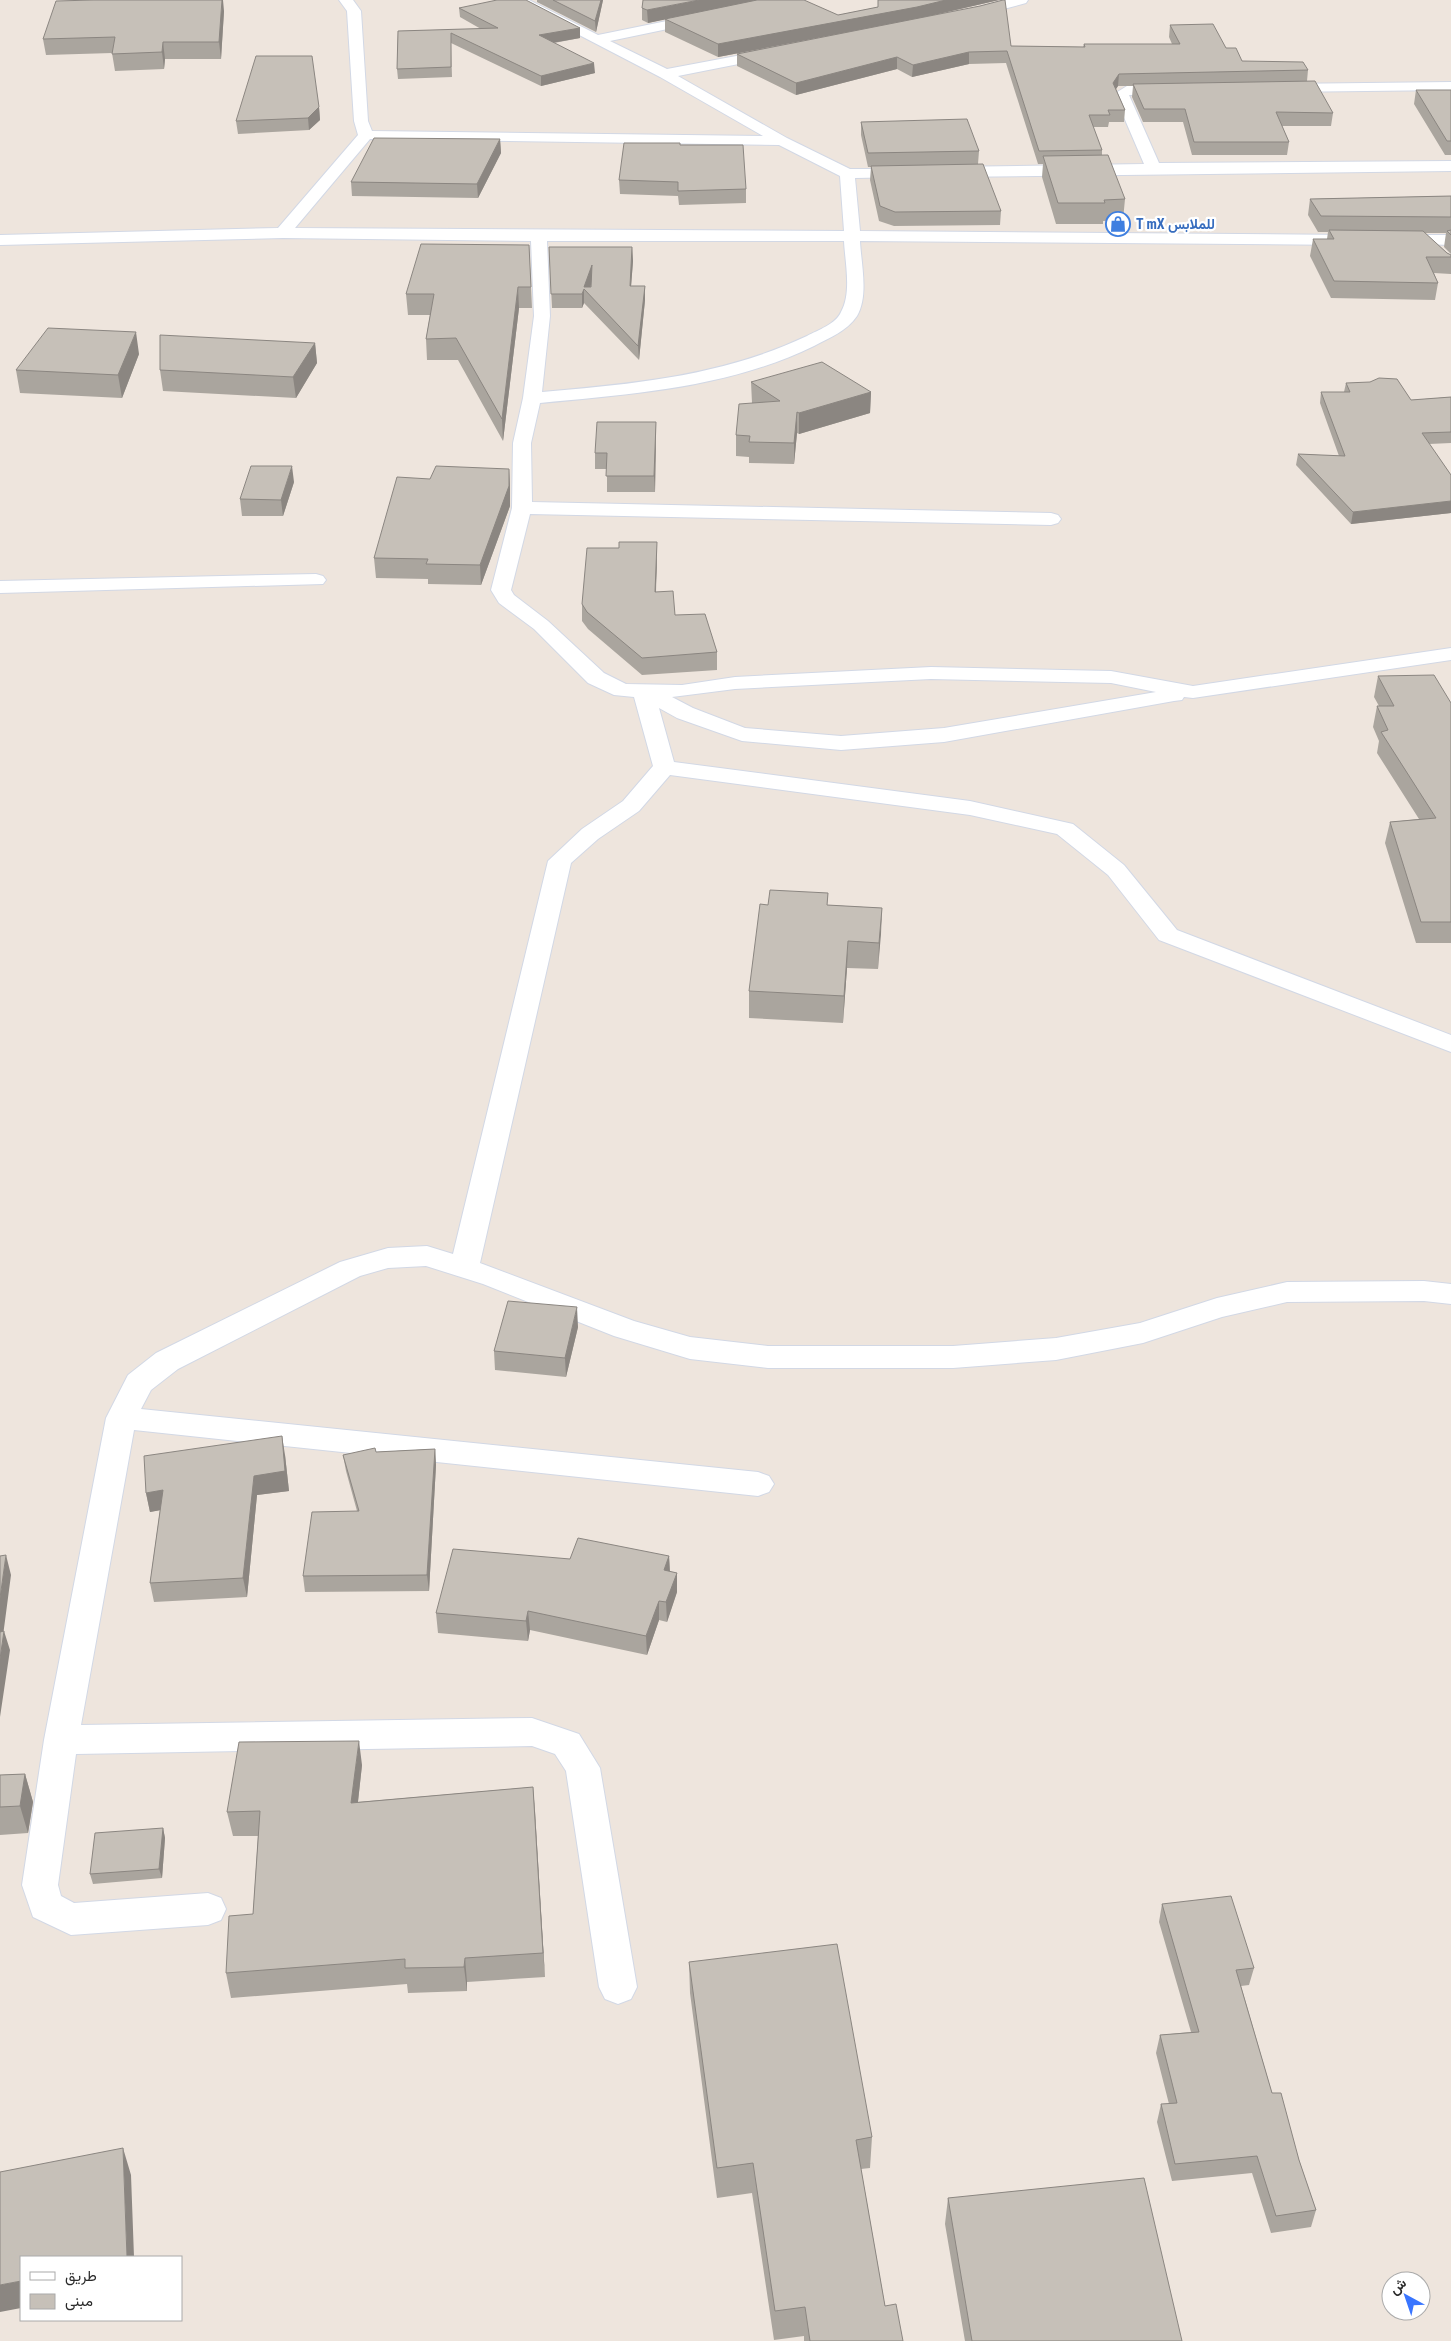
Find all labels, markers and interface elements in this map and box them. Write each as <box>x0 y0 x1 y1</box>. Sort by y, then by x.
shop icon: T mX للملابس <box>1105 211 1131 237</box>
place label: T mX للملابس <box>1136 216 1215 233</box>
legend <box>20 2256 182 2321</box>
text: طريق <box>65 2267 97 2286</box>
north arrow <box>1381 2271 1431 2321</box>
text: ش <box>1386 2274 1410 2298</box>
text: مبنى <box>65 2292 93 2311</box>

